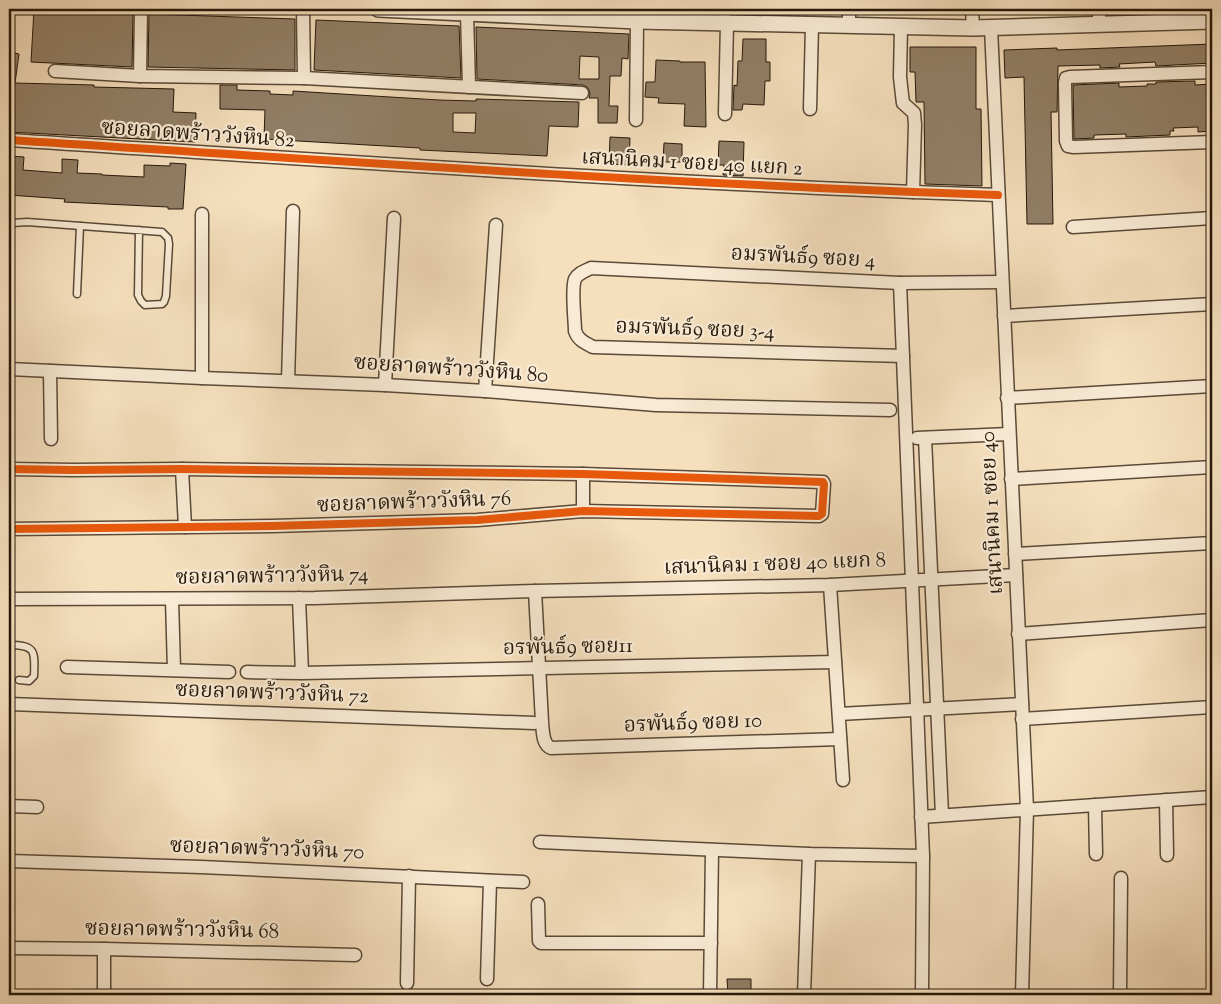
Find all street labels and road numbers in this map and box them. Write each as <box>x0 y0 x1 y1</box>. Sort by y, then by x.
street label: ซอยลาดพร้าววังหิน 82 <box>100 113 296 157</box>
street label: เสนานิคม 1 ซอย 40 แยก 2 <box>581 143 804 185</box>
street label: อมรพันธ์9 ซอย 4 <box>730 239 876 277</box>
street label: อมรพันธ์9 ซอย 3-4 <box>615 312 775 348</box>
street label: ซอยลาดพร้าววังหิน 80 <box>353 348 549 392</box>
street label: เสนานิคม 1 ซอย 40 <box>974 430 1012 596</box>
street label: ซอยลาดพร้าววังหิน 76 <box>316 485 512 521</box>
street label: เสนานิคม 1 ซอย 40 แยก 8 <box>663 546 887 584</box>
street label: ซอยลาดพร้าววังหิน 74 <box>175 560 369 594</box>
street label: อรพันธ์9 ซอย11 <box>503 632 633 664</box>
street label: ซอยลาดพร้าววังหิน 72 <box>175 676 369 712</box>
street label: อรพันธ์9 ซอย 10 <box>623 707 763 741</box>
street label: ซอยลาดพร้าววังหิน 70 <box>169 832 365 868</box>
street label: ซอยลาดพร้าววังหิน 68 <box>85 914 279 948</box>

